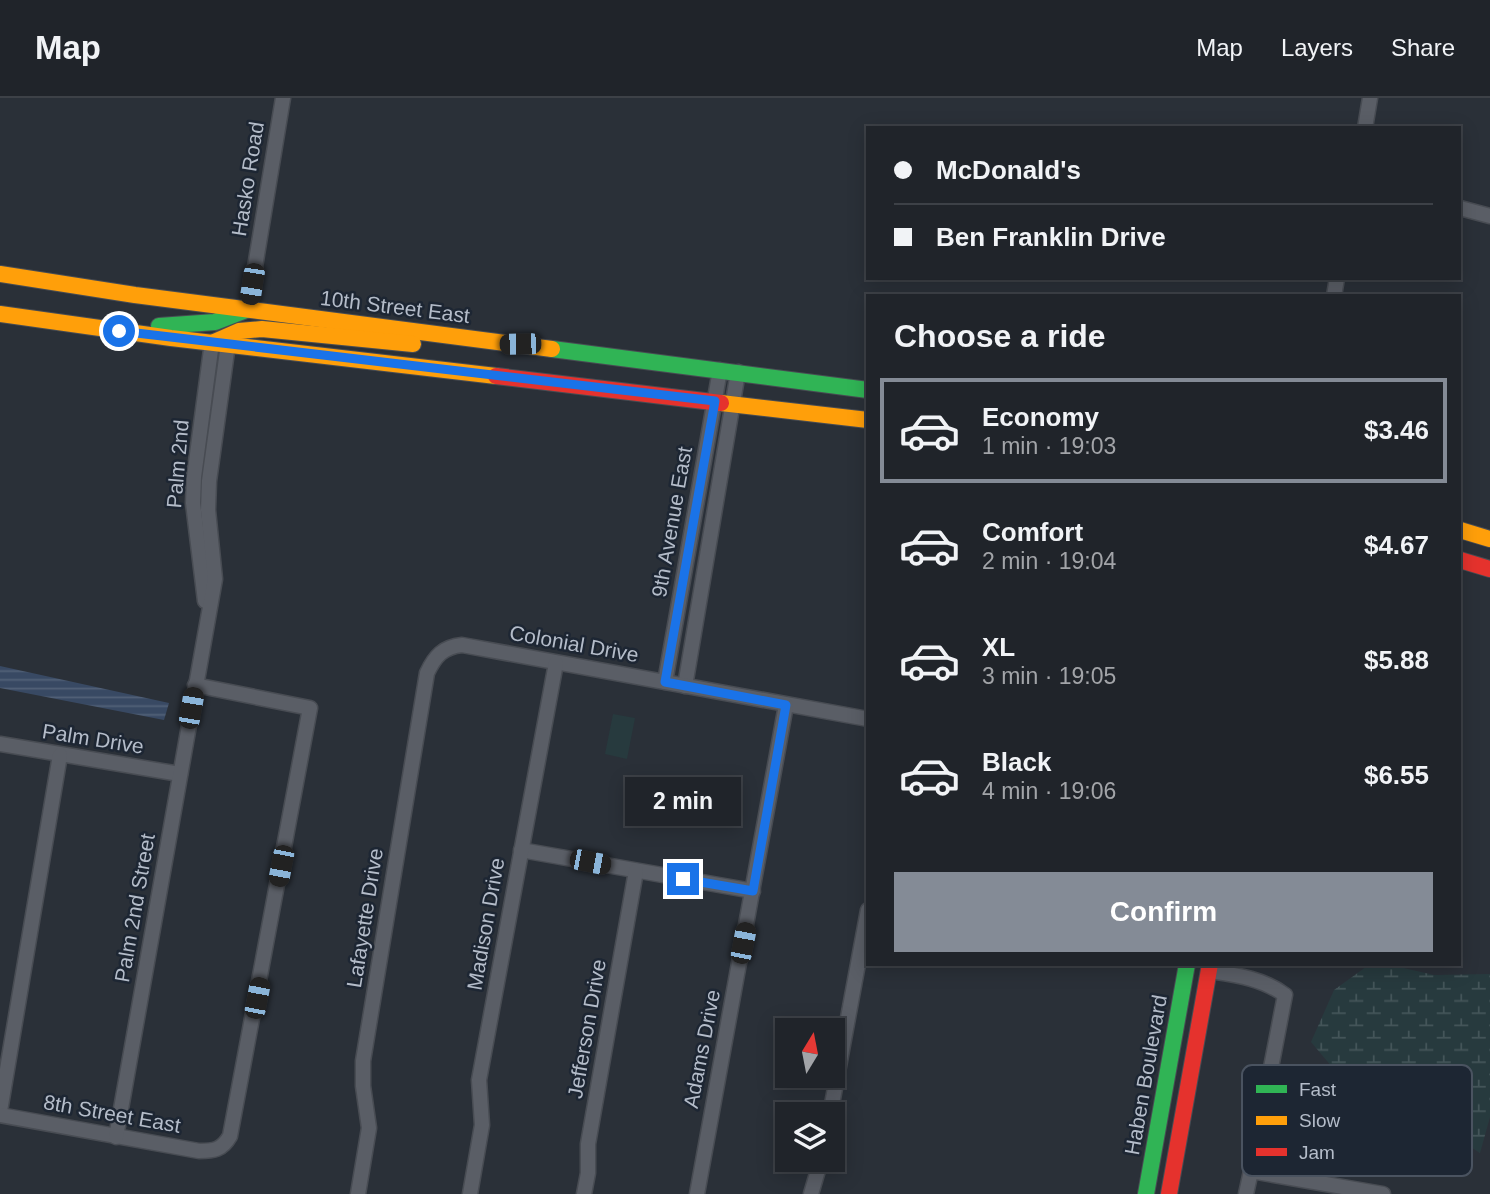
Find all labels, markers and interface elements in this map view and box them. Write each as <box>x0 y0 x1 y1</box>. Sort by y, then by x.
text: Map <box>35 29 101 66</box>
text: Map <box>1196 34 1243 61</box>
text: Layers <box>1281 34 1353 61</box>
text: Share <box>1391 34 1455 61</box>
street label: Hasko Road <box>227 120 268 238</box>
text: McDonald's <box>936 155 1081 185</box>
text: Ben Franklin Drive <box>936 222 1166 252</box>
car <box>239 262 266 306</box>
street label: 10th Street East <box>319 286 471 327</box>
route start <box>103 315 135 347</box>
text: Choose a ride <box>894 318 1106 354</box>
car <box>499 333 542 355</box>
icon: car <box>898 399 961 462</box>
text: Economy <box>982 402 1099 432</box>
text: $3.46 <box>1364 415 1429 445</box>
street label: Palm 2nd <box>162 419 193 509</box>
text: 1 min · 19:03 <box>982 433 1116 459</box>
street label: 9th Avenue East <box>647 445 696 599</box>
icon: car <box>898 514 961 577</box>
text: Comfort <box>982 517 1083 547</box>
text: $4.67 <box>1364 530 1429 560</box>
text: 2 min · 19:04 <box>982 548 1116 574</box>
street label: Colonial Drive <box>508 621 640 666</box>
icon: car <box>898 629 961 692</box>
text: XL <box>982 632 1015 662</box>
text: $5.88 <box>1364 645 1429 675</box>
text: 3 min · 19:05 <box>982 663 1116 689</box>
car <box>178 685 205 731</box>
street label: Palm Drive <box>41 719 146 758</box>
icon: car <box>898 744 961 807</box>
text: Black <box>982 747 1051 777</box>
text: $6.55 <box>1364 760 1429 790</box>
callout: 2 min <box>625 778 741 826</box>
text: 4 min · 19:06 <box>982 778 1116 804</box>
text: 2 min <box>653 788 713 814</box>
street label: Palm 2nd Street <box>110 832 159 984</box>
car <box>267 843 296 889</box>
street label: Lafayette Drive <box>342 846 387 989</box>
car <box>568 848 613 876</box>
street label: Madison Drive <box>463 856 508 992</box>
route end <box>667 863 699 895</box>
button: Confirm <box>894 872 1433 952</box>
car <box>729 920 758 966</box>
street label: Jefferson Drive <box>563 958 610 1100</box>
car <box>243 975 272 1021</box>
street label: Adams Drive <box>679 988 724 1110</box>
street label: Haben Boulevard <box>1120 993 1171 1157</box>
north arrow <box>775 1018 845 1088</box>
map controls <box>775 1018 845 1172</box>
legend <box>1242 1065 1472 1176</box>
text: Fast <box>1299 1079 1337 1100</box>
street label: 8th Street East <box>42 1090 183 1137</box>
button: layers <box>775 1102 845 1172</box>
text: Slow <box>1299 1110 1340 1131</box>
text: Jam <box>1299 1142 1335 1163</box>

